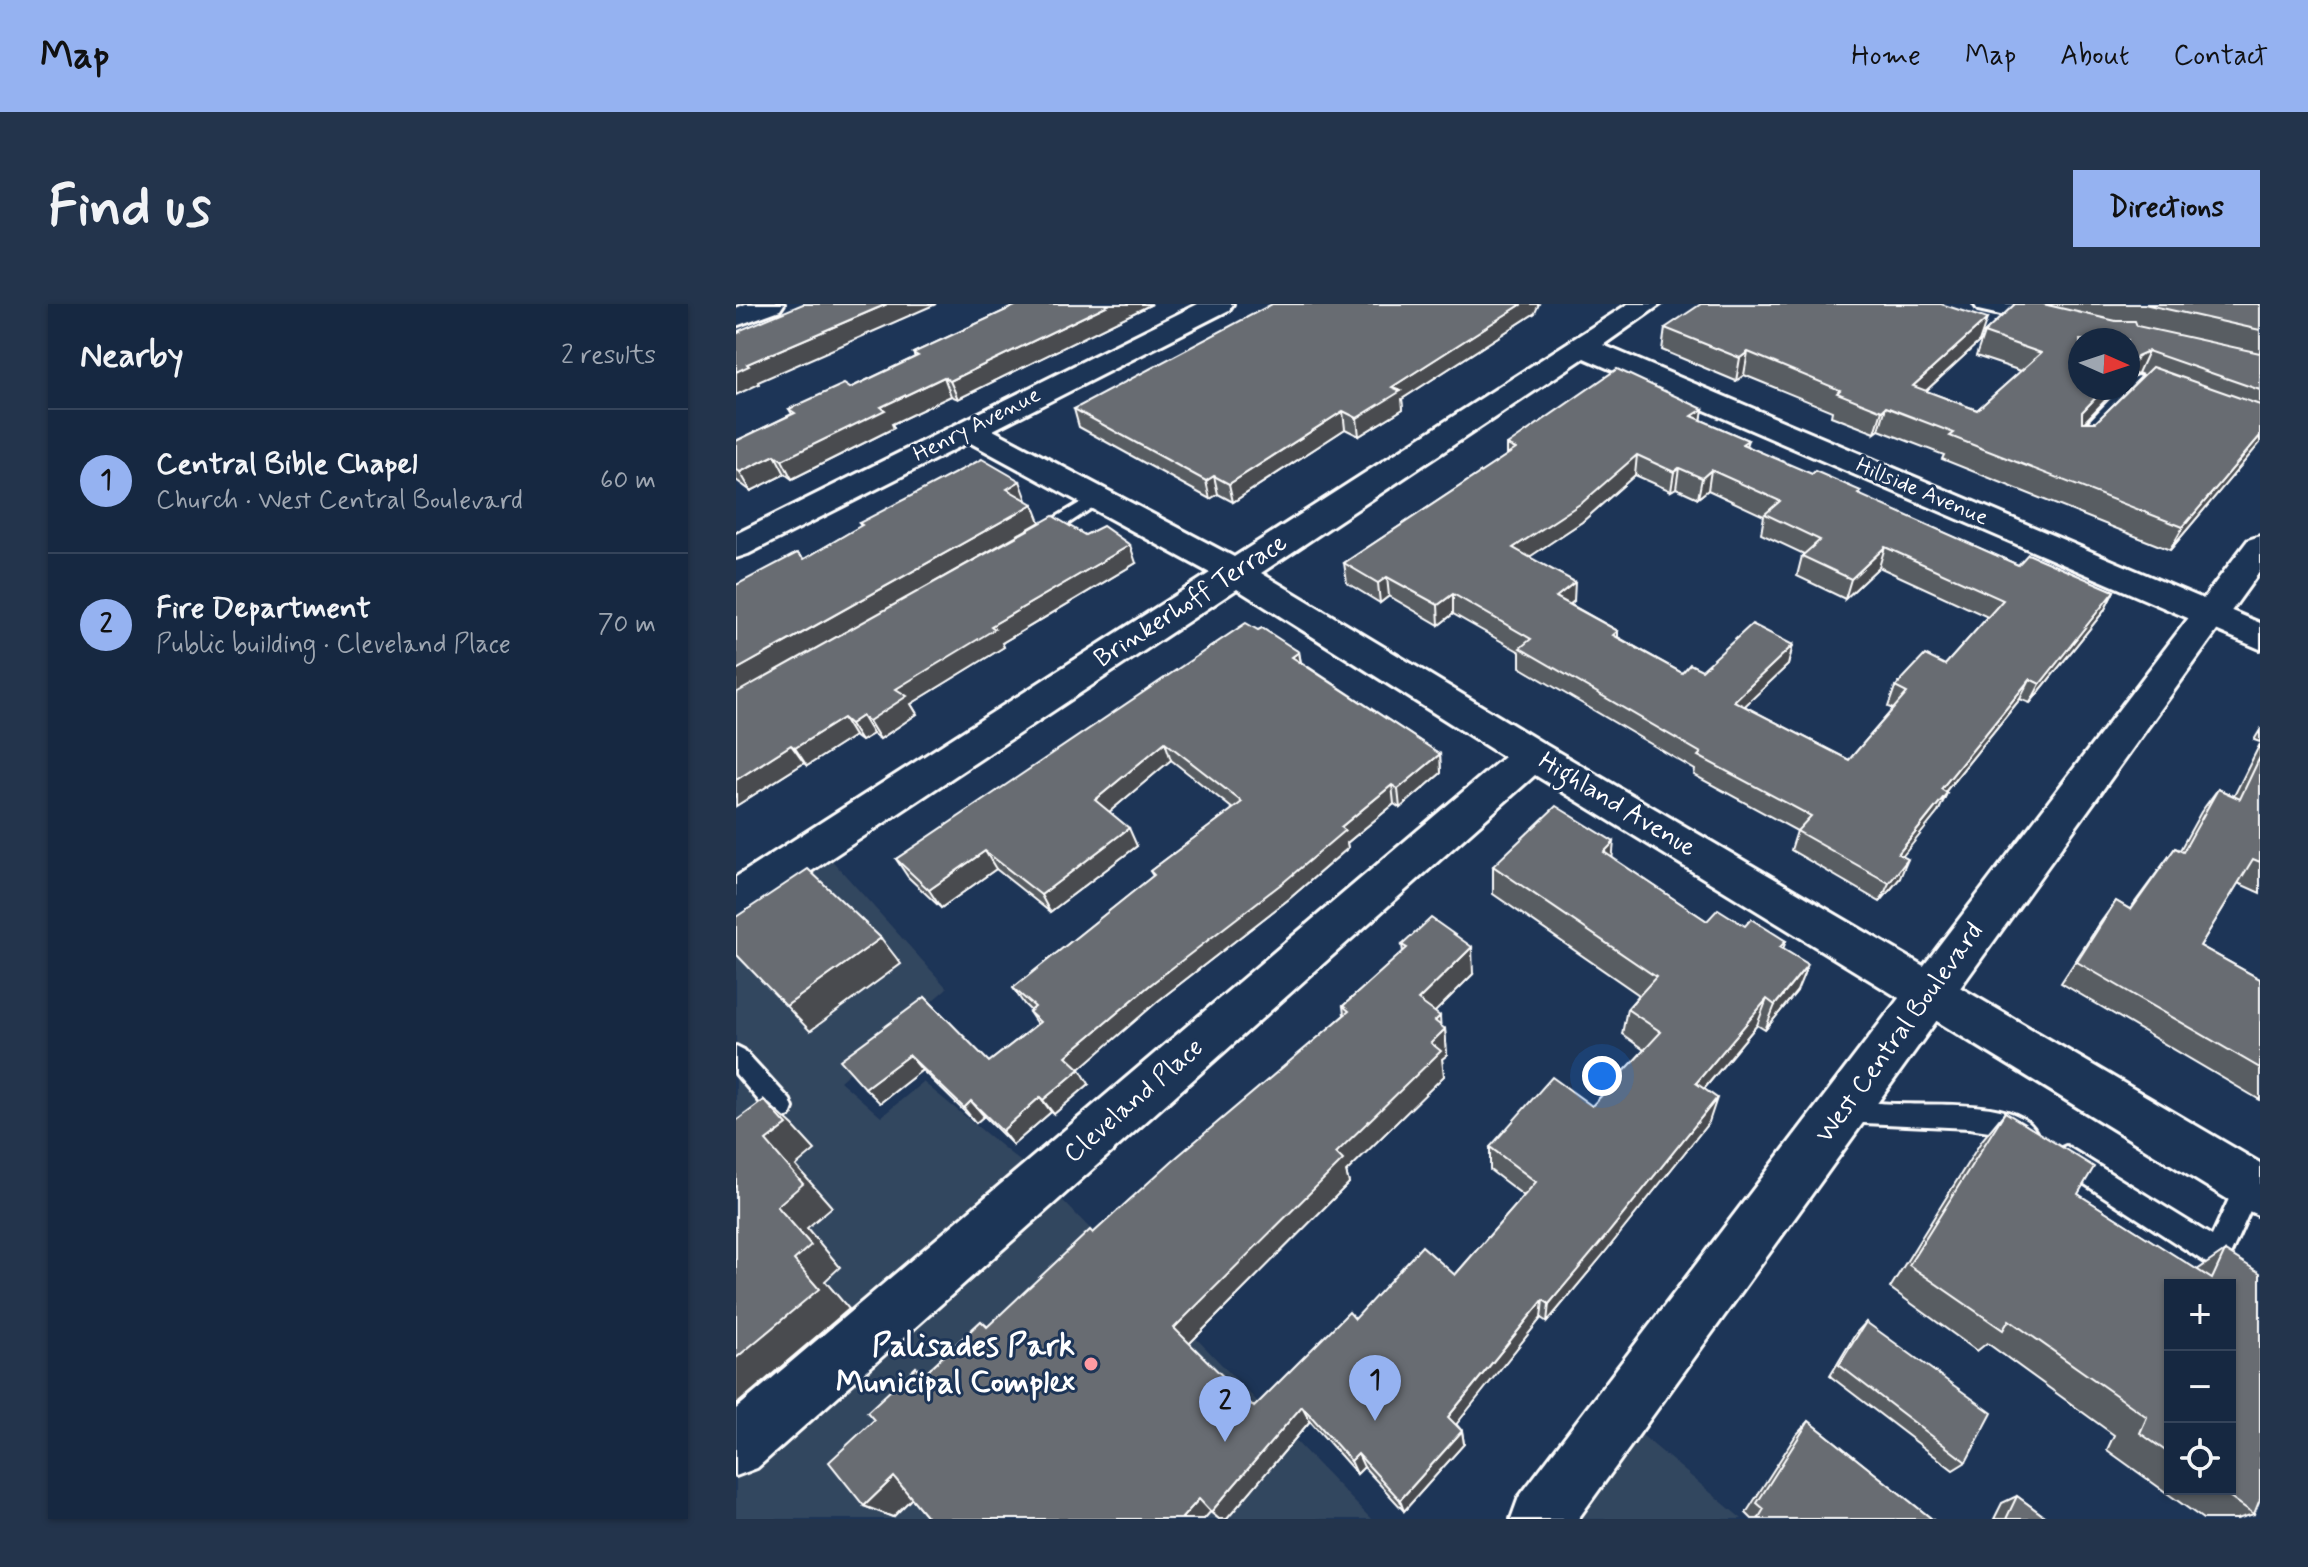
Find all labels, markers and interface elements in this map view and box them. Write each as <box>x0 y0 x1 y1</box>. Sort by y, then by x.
text: Map <box>40 32 110 81</box>
text: Home <box>1851 38 1921 75</box>
text: Map <box>1965 38 2016 75</box>
text: About <box>2060 38 2129 75</box>
text: Contact <box>2173 38 2268 75</box>
button: Directions <box>2073 170 2260 247</box>
text: Find us <box>48 172 211 245</box>
north arrow <box>2068 328 2140 400</box>
text: Nearby <box>80 334 184 379</box>
text: 2 results <box>561 339 656 373</box>
street label: Henry Avenue <box>909 381 1045 469</box>
text: Central Bible Chapel <box>156 445 418 484</box>
street label: Hillside Avenue <box>1852 452 1992 532</box>
text: 1 <box>100 464 112 498</box>
text: 60 m <box>600 464 656 498</box>
text: Church · West Central Boulevard <box>156 484 523 518</box>
street label: Brinkerhoff Terrace <box>1088 526 1294 676</box>
text: Fire Department <box>156 589 371 628</box>
text: 2 <box>100 608 112 642</box>
text: 70 m <box>598 608 656 642</box>
text: Public building · Cleveland Place <box>156 628 511 662</box>
street label: Highland Avenue <box>1530 745 1702 868</box>
street label: West Central Boulevard <box>1808 916 1992 1150</box>
street label: Cleveland Place <box>1057 1031 1211 1171</box>
your location <box>1582 1056 1622 1096</box>
map controls <box>2164 1279 2236 1495</box>
button: + <box>2164 1279 2236 1351</box>
place label: Palisades Park Municipal Complex <box>836 1325 1075 1404</box>
button: − <box>2164 1351 2236 1423</box>
marker: Palisades Park Municipal Complex <box>1082 1355 1100 1373</box>
pin: 1 <box>1349 1355 1401 1421</box>
pin: 2 <box>1199 1376 1251 1442</box>
button: locate <box>2164 1423 2236 1495</box>

